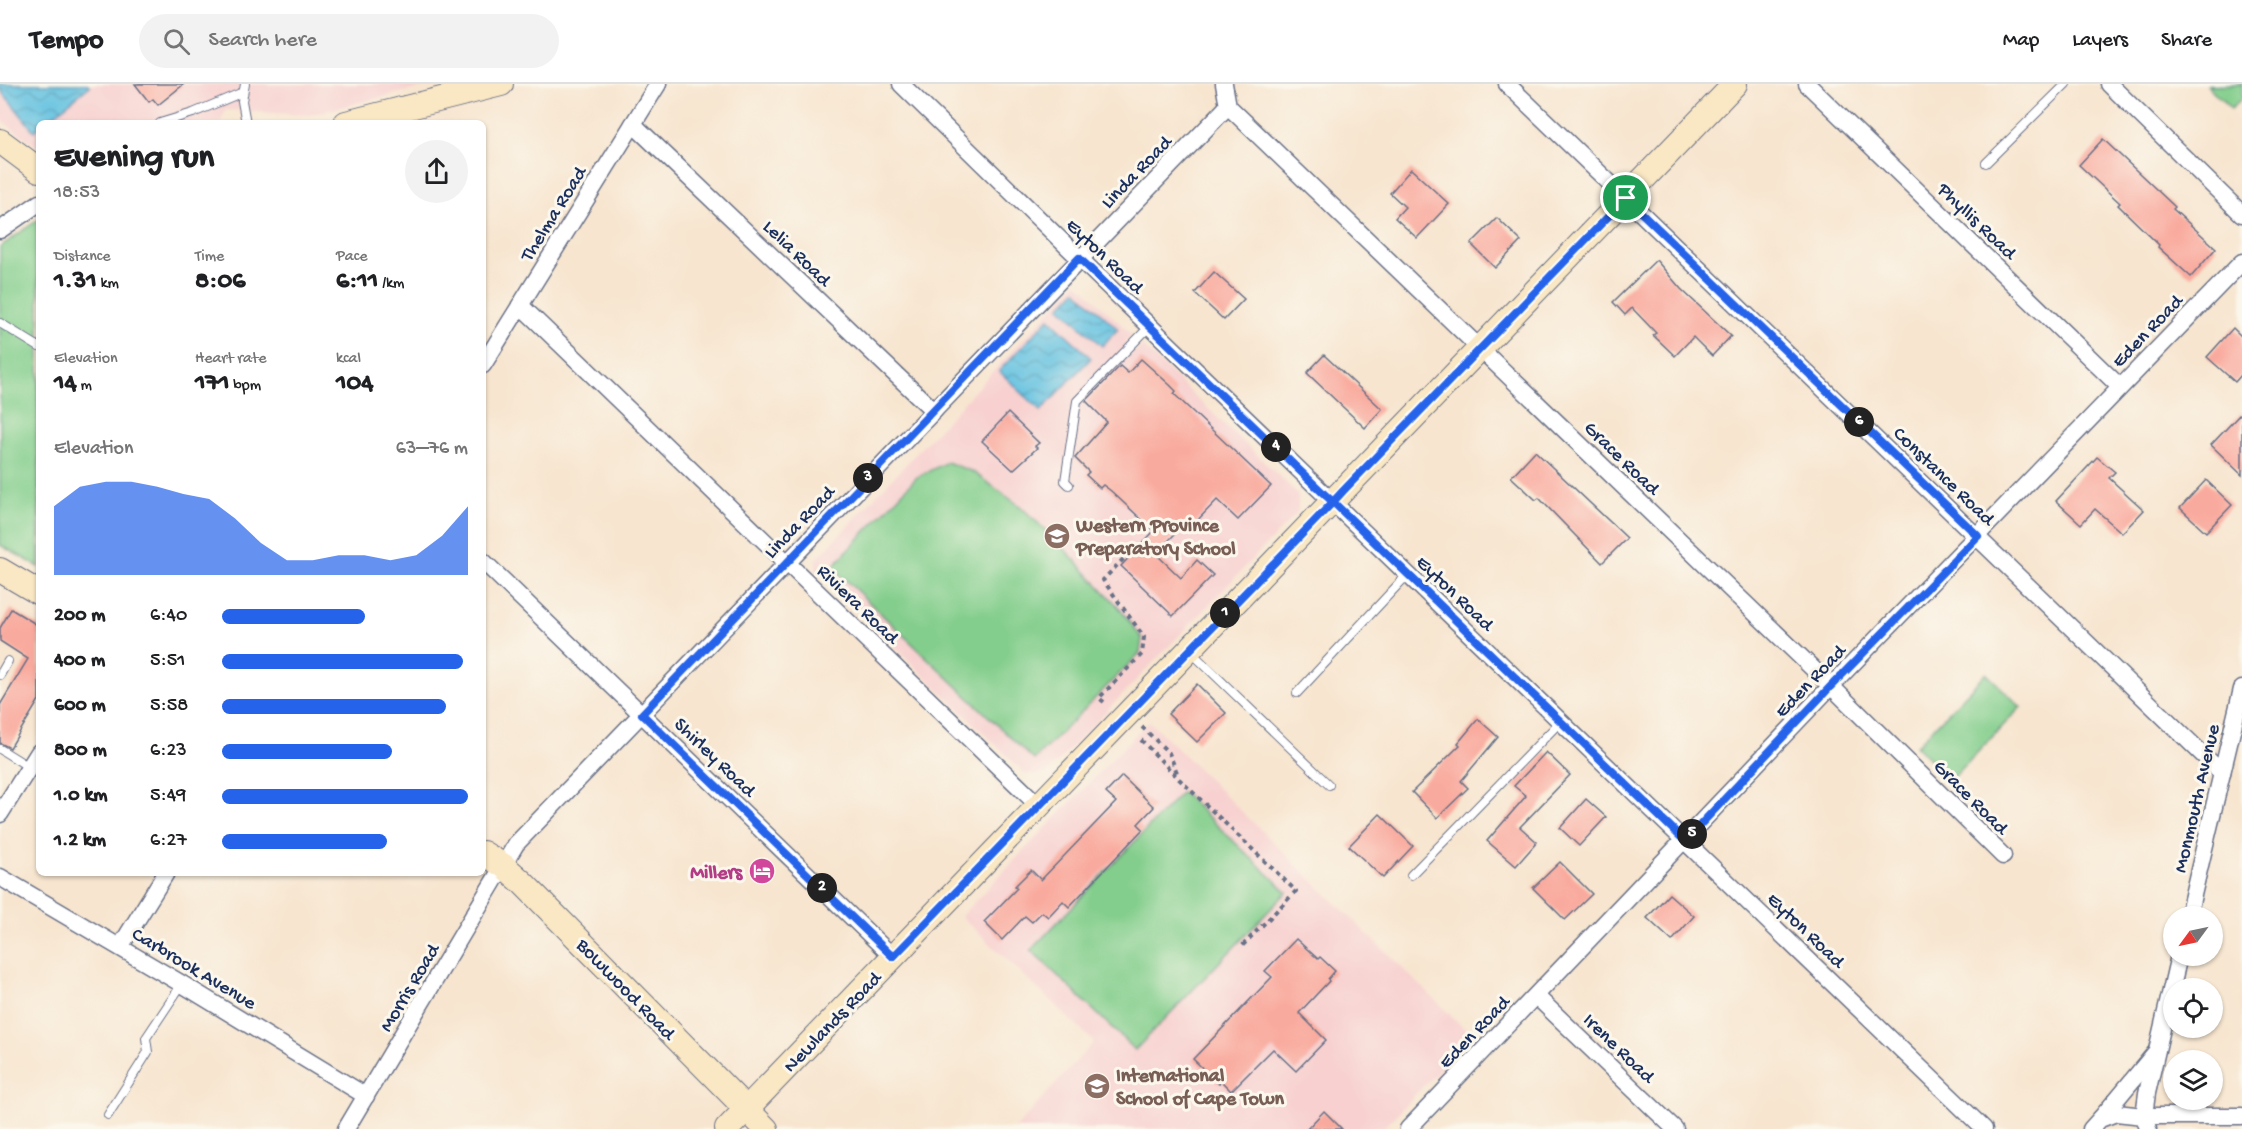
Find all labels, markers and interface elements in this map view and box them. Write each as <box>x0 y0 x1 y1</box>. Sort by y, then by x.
search box <box>139 14 559 68</box>
text: Tempo <box>30 25 103 58</box>
icon: search <box>160 25 193 58</box>
text: Search here <box>208 28 317 54</box>
text: Map <box>2003 29 2039 54</box>
text: Layers <box>2072 29 2128 54</box>
text: Share <box>2161 29 2212 54</box>
street label: Linda Road <box>1097 131 1179 215</box>
text: Evening run <box>54 140 214 178</box>
button: share <box>405 140 468 203</box>
street label: Thelma Road <box>516 162 594 267</box>
pin <box>1600 172 1651 223</box>
street label: Phyllis Road <box>1931 179 2021 267</box>
icon: arrive <box>1609 181 1642 214</box>
text: 18:53 <box>54 182 100 205</box>
street label: Eyton Road <box>1060 215 1149 302</box>
street label: Lelia Road <box>757 216 836 294</box>
text: Distance <box>54 248 111 267</box>
text: Time <box>195 248 224 267</box>
text: Pace <box>336 248 367 267</box>
text: 1.31 <box>54 267 97 298</box>
text: 8:06 <box>195 267 245 298</box>
text: 6:11 <box>336 267 378 298</box>
text: km <box>97 275 119 294</box>
text: /km <box>378 275 404 294</box>
street label: Eden Road <box>2108 290 2190 374</box>
text: Elevation <box>54 350 118 369</box>
text: Heart rate <box>195 350 267 369</box>
text: kcal <box>336 350 361 369</box>
text: 14 <box>54 369 77 400</box>
text: 171 <box>195 369 230 400</box>
text: 104 <box>336 369 374 400</box>
text: m <box>77 377 92 396</box>
text: bpm <box>230 377 261 396</box>
pin: 6 <box>1844 407 1874 437</box>
text: 6 <box>1855 412 1863 431</box>
street label: Grace Road <box>1578 418 1665 503</box>
street label: Constance Road <box>1887 423 2000 533</box>
pin: 4 <box>1261 432 1291 462</box>
text: 4 <box>1272 437 1280 456</box>
text: Elevation <box>54 438 134 461</box>
text: 63–76 m <box>396 438 468 461</box>
pin: 3 <box>853 463 883 493</box>
text: 3 <box>864 468 872 487</box>
street label: Linda Road <box>760 481 842 565</box>
place label: Western Province Preparatory School <box>1075 516 1236 562</box>
school or university icon: Western Province Preparatory School <box>1042 521 1072 551</box>
street label: Eyton Road <box>1410 552 1499 639</box>
street label: Riviera Road <box>811 561 904 652</box>
pin: 1 <box>1210 598 1240 628</box>
text: 1 <box>1222 603 1228 622</box>
text: 200 m <box>54 605 105 628</box>
text: 6:40 <box>150 605 187 628</box>
street label: Eden Road <box>1771 640 1853 724</box>
text: 400 m <box>54 650 105 673</box>
text: 5:51 <box>150 650 185 673</box>
text: 600 m <box>54 695 106 718</box>
text: 5:58 <box>150 695 188 718</box>
street label: Shirley Road <box>668 714 761 805</box>
street label: Monmouth Avenue <box>2170 722 2227 875</box>
text: 800 m <box>54 740 107 763</box>
text: 6:23 <box>150 740 187 763</box>
street label: Grace Road <box>1927 756 2013 842</box>
text: 1.0 km <box>54 785 108 808</box>
text: 5:49 <box>150 785 186 808</box>
pin: 5 <box>1677 819 1707 849</box>
text: 5 <box>1688 824 1696 843</box>
text: 1.2 km <box>54 830 106 853</box>
text: 6:27 <box>150 830 187 853</box>
hotel icon: Millers <box>747 856 777 886</box>
place label: Millers <box>690 863 744 886</box>
pin: 2 <box>807 873 837 903</box>
text: 2 <box>818 878 826 897</box>
street label: Eyton Road <box>1761 889 1850 976</box>
north arrow <box>2163 906 2223 966</box>
map controls <box>2163 906 2223 1110</box>
street label: Carbrook Avenue <box>127 924 260 1017</box>
street label: Bowwood Road <box>569 934 680 1048</box>
street label: Morris Road <box>376 939 447 1037</box>
street label: Newlands Road <box>780 967 889 1079</box>
button: locate <box>2163 978 2223 1038</box>
street label: Eden Road <box>1435 991 1517 1075</box>
street label: Irene Road <box>1577 1010 1660 1091</box>
button: layers <box>2163 1050 2223 1110</box>
place label: International School of Cape Town <box>1116 1066 1284 1112</box>
school or university icon: International School of Cape Town <box>1082 1071 1112 1101</box>

